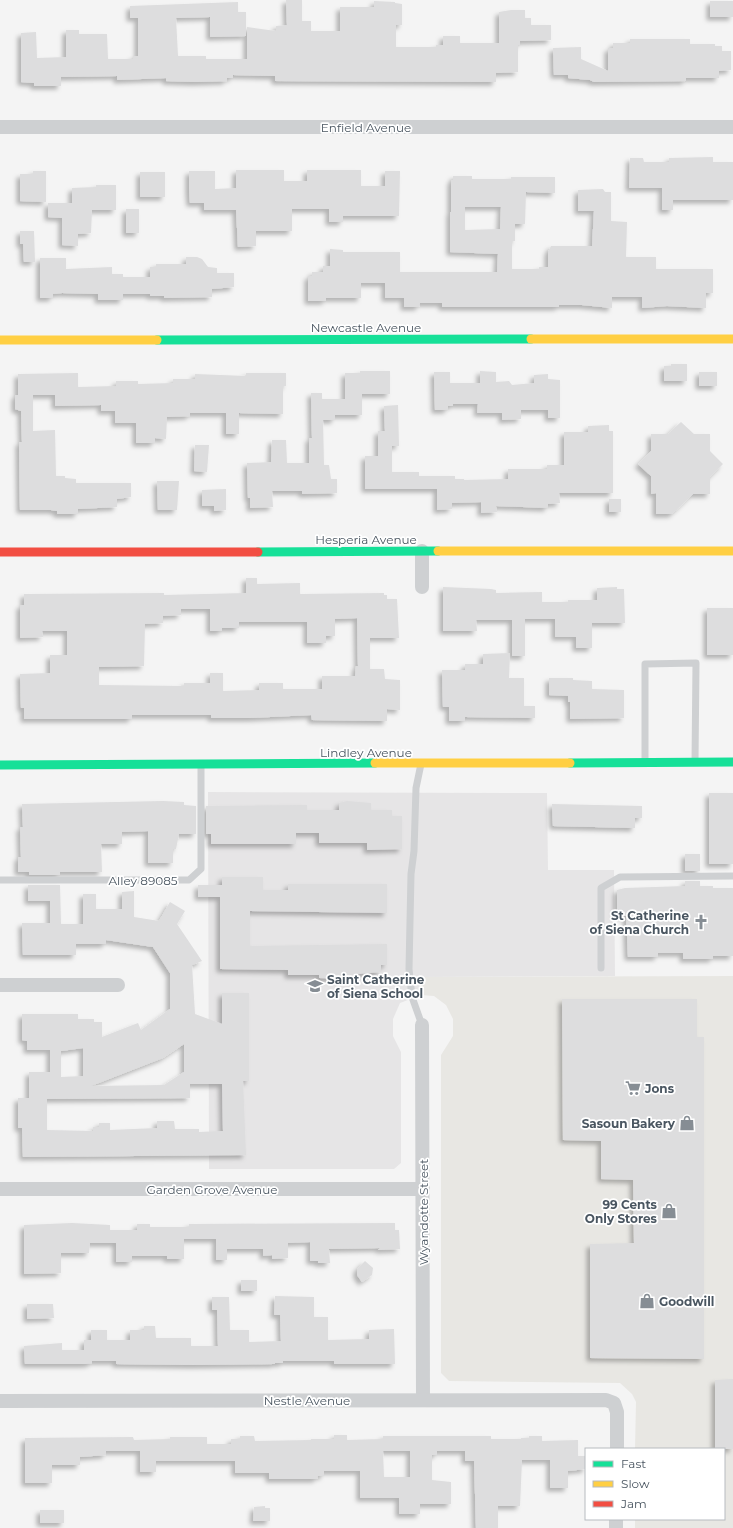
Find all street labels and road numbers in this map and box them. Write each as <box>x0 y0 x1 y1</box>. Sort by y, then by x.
street label: Enfield Avenue <box>321 120 411 135</box>
street label: Newcastle Avenue <box>311 320 421 335</box>
street label: Hesperia Avenue <box>315 532 417 547</box>
street label: Lindley Avenue <box>320 745 412 760</box>
street label: Alley 89085 <box>108 873 178 888</box>
street label: Wyandotte Street <box>416 1159 431 1265</box>
street label: Garden Grove Avenue <box>147 1182 277 1197</box>
street label: Nestle Avenue <box>264 1393 350 1408</box>

